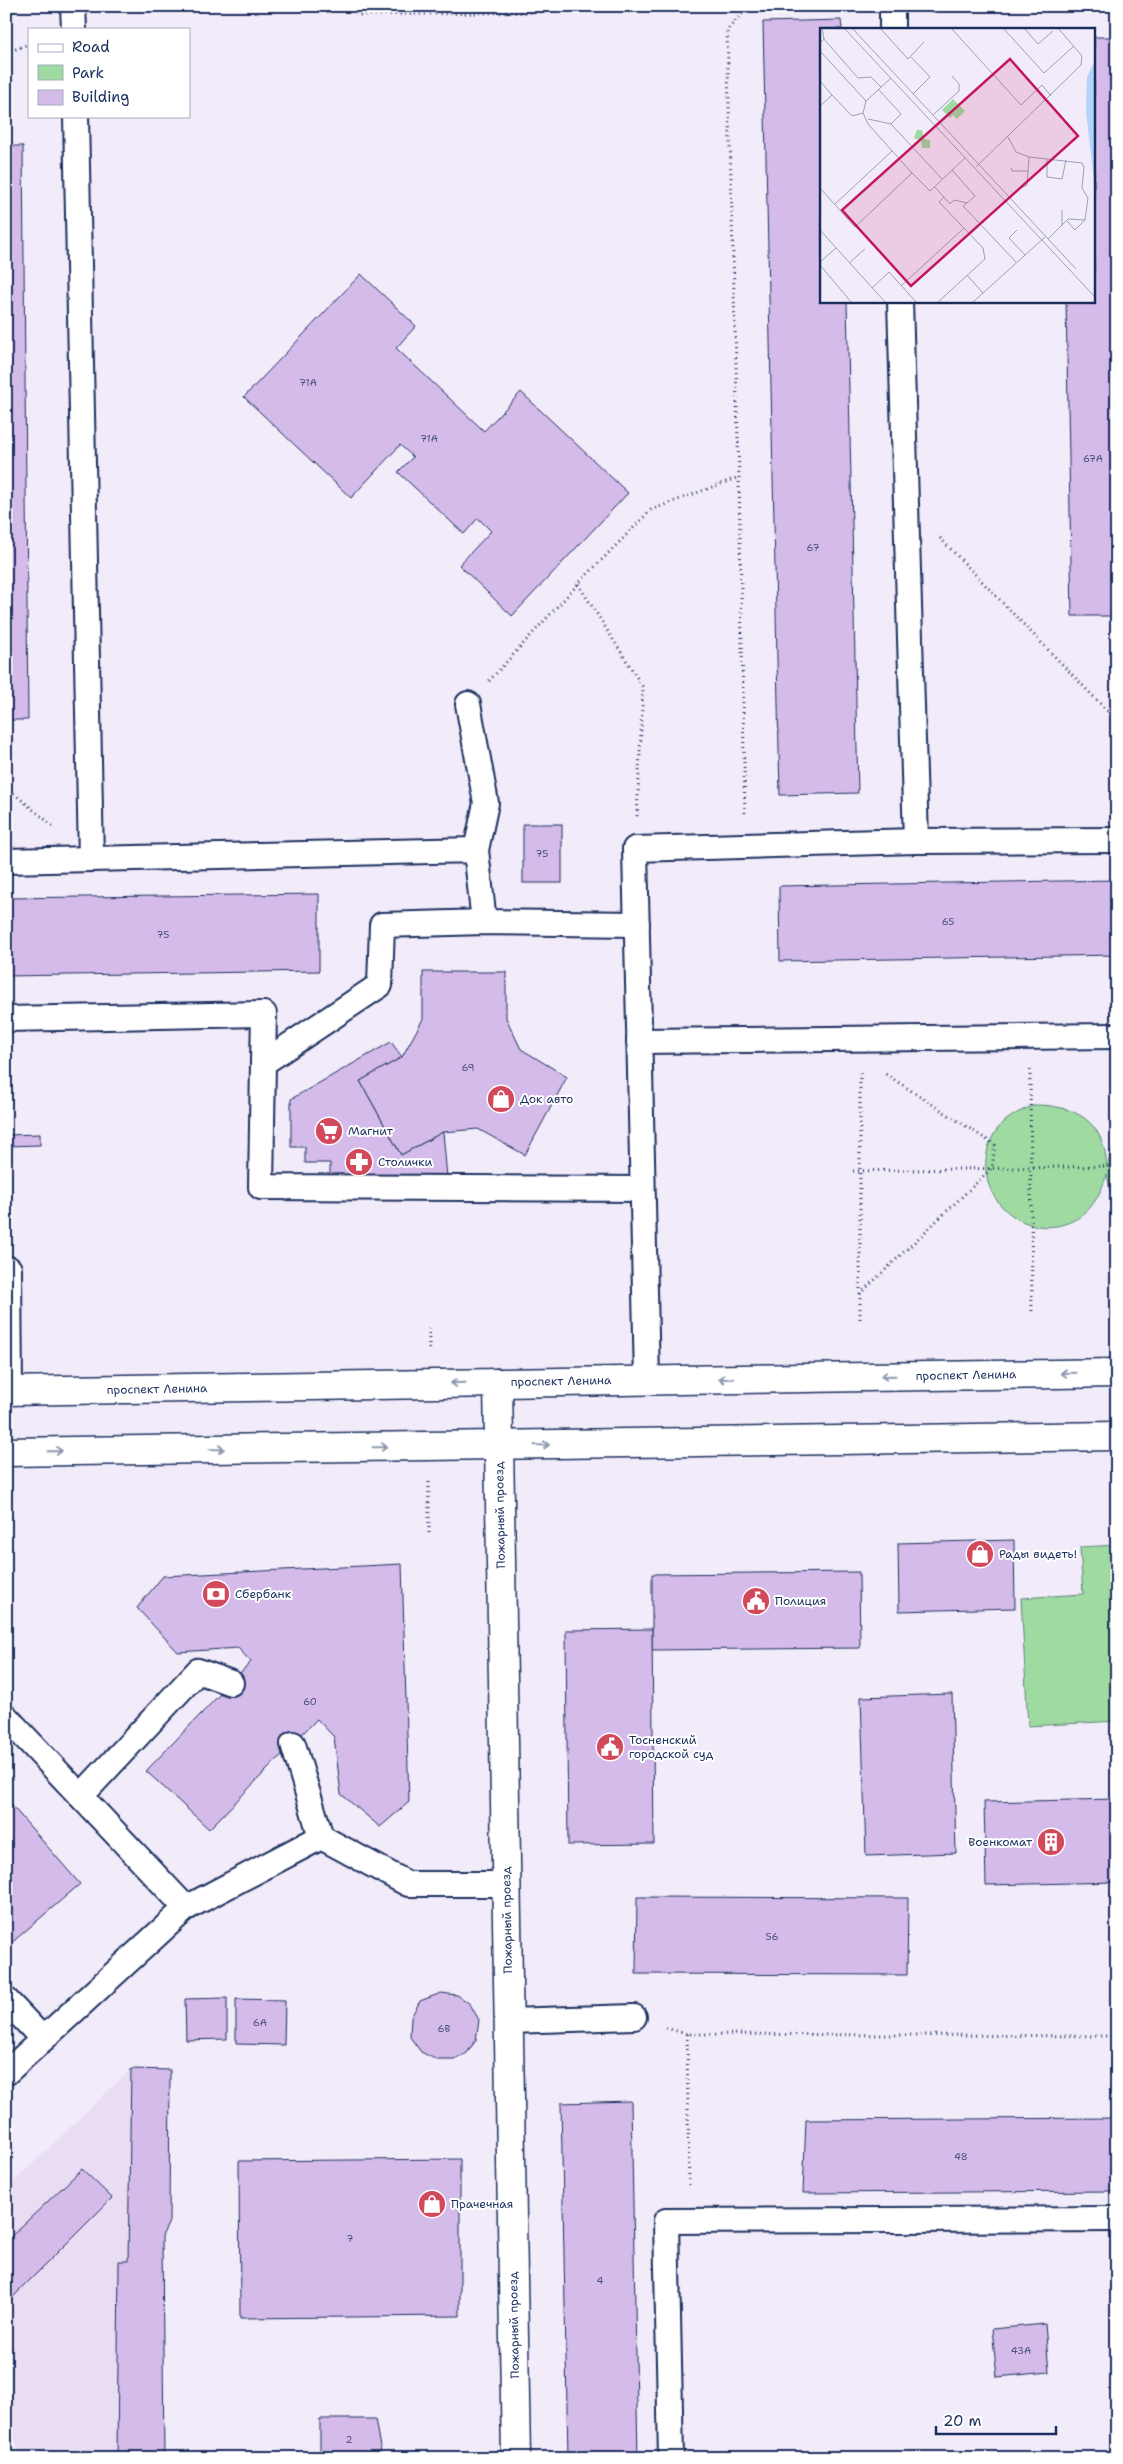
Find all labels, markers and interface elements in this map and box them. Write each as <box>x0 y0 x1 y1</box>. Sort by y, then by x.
legend <box>28 28 190 118</box>
inset map <box>820 28 1096 302</box>
text: Road <box>72 37 110 57</box>
text: Park <box>72 63 104 83</box>
text: Building <box>72 87 129 107</box>
house number: 71А <box>299 376 317 389</box>
house number: 71А <box>420 432 438 445</box>
house number: 67А <box>1083 452 1103 465</box>
house number: 67 <box>807 541 819 554</box>
house number: 75 <box>536 847 548 860</box>
house number: 65 <box>942 915 954 928</box>
house number: 75 <box>157 928 169 941</box>
house number: 69 <box>461 1061 475 1074</box>
shop icon: Док авто <box>486 1084 516 1114</box>
place label: Док авто <box>520 1091 573 1107</box>
supermarket icon: Магнит <box>314 1116 344 1146</box>
place label: Магнит <box>348 1123 394 1139</box>
pharmacy icon: Столички <box>344 1147 374 1177</box>
place label: Столички <box>378 1154 433 1170</box>
street label: проспект Ленина <box>915 1366 1017 1384</box>
one-way arrow <box>1060 1368 1076 1378</box>
one-way arrow <box>880 1371 896 1381</box>
street label: проспект Ленина <box>510 1372 612 1390</box>
one-way arrow <box>718 1374 734 1384</box>
one-way arrow <box>450 1378 466 1388</box>
street label: проспект Ленина <box>106 1380 208 1398</box>
one-way arrow <box>534 1440 550 1450</box>
one-way arrow <box>372 1442 388 1452</box>
one-way arrow <box>209 1444 225 1454</box>
one-way arrow <box>46 1446 63 1456</box>
street label: Пожарный проезд <box>491 1461 509 1569</box>
shop icon: Рады видеть! <box>965 1539 995 1569</box>
place label: Рады видеть! <box>999 1546 1077 1562</box>
bank icon: Сбербанк <box>201 1579 231 1609</box>
place label: Сбербанк <box>235 1586 292 1602</box>
public building icon: Полиция <box>741 1586 771 1616</box>
place label: Полиция <box>775 1593 826 1609</box>
house number: 60 <box>303 1695 317 1708</box>
public building icon: Тосненский городской суд <box>595 1732 625 1762</box>
place label: Тосненский городской суд <box>629 1732 714 1762</box>
building icon: Военкомат <box>1036 1827 1066 1857</box>
place label: Военкомат <box>968 1834 1033 1850</box>
street label: Пожарный проезд <box>498 1866 516 1974</box>
house number: 56 <box>766 1930 778 1943</box>
house number: 6А <box>253 2016 267 2029</box>
house number: 6В <box>438 2022 451 2035</box>
house number: 48 <box>954 2150 968 2163</box>
shop icon: Прачечная <box>417 2189 447 2219</box>
place label: Прачечная <box>451 2196 513 2212</box>
house number: 7 <box>347 2232 354 2245</box>
street label: Пожарный проезд <box>505 2271 523 2379</box>
house number: 4 <box>597 2274 604 2287</box>
house number: 43А <box>1011 2344 1031 2357</box>
scale bar <box>936 2404 1056 2436</box>
text: 20 m <box>943 2411 982 2431</box>
house number: 2 <box>346 2433 353 2446</box>

